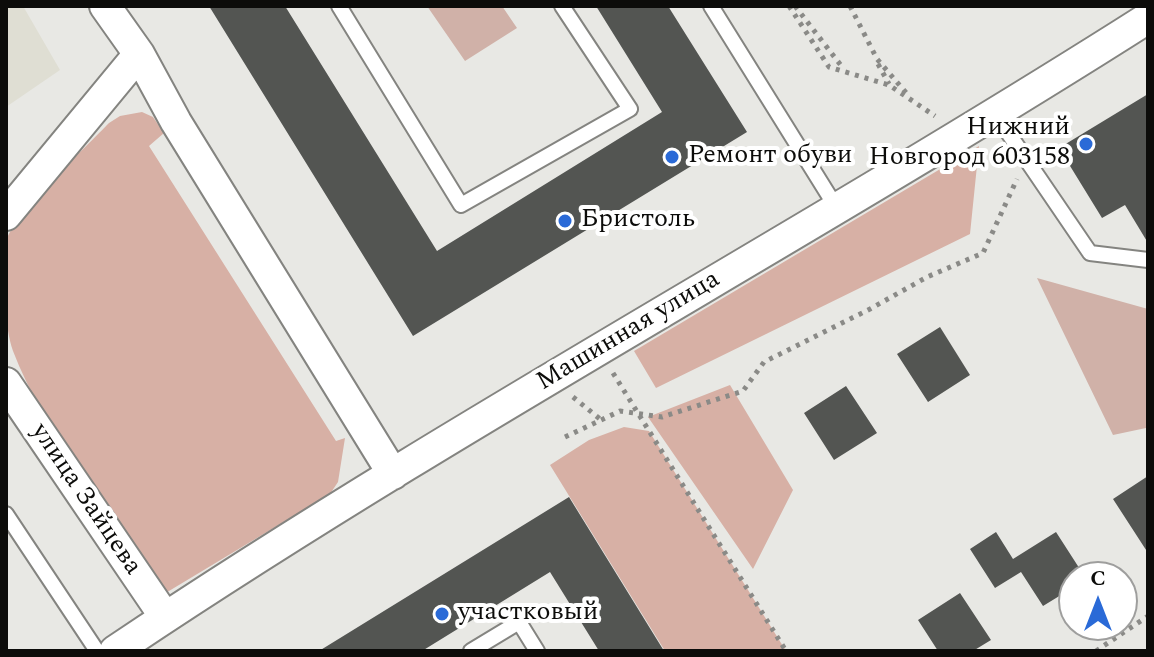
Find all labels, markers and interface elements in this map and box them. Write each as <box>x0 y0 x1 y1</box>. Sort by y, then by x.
place label: Нижний Новгород 603158 <box>869 113 1070 174</box>
marker: Нижний Новгород 603158 <box>1077 135 1095 153</box>
place label: Ремонт обуви <box>688 141 852 173</box>
marker: Ремонт обуви <box>663 148 681 166</box>
place label: Бристоль <box>581 205 695 237</box>
marker: Бристоль <box>556 212 574 230</box>
street label: Машинная улица <box>532 265 726 399</box>
street label: улица Зайцева <box>23 418 147 582</box>
north arrow <box>1058 561 1138 641</box>
text: С <box>1090 562 1106 595</box>
place label: участковый <box>458 598 598 630</box>
marker: участковый <box>433 605 451 623</box>

